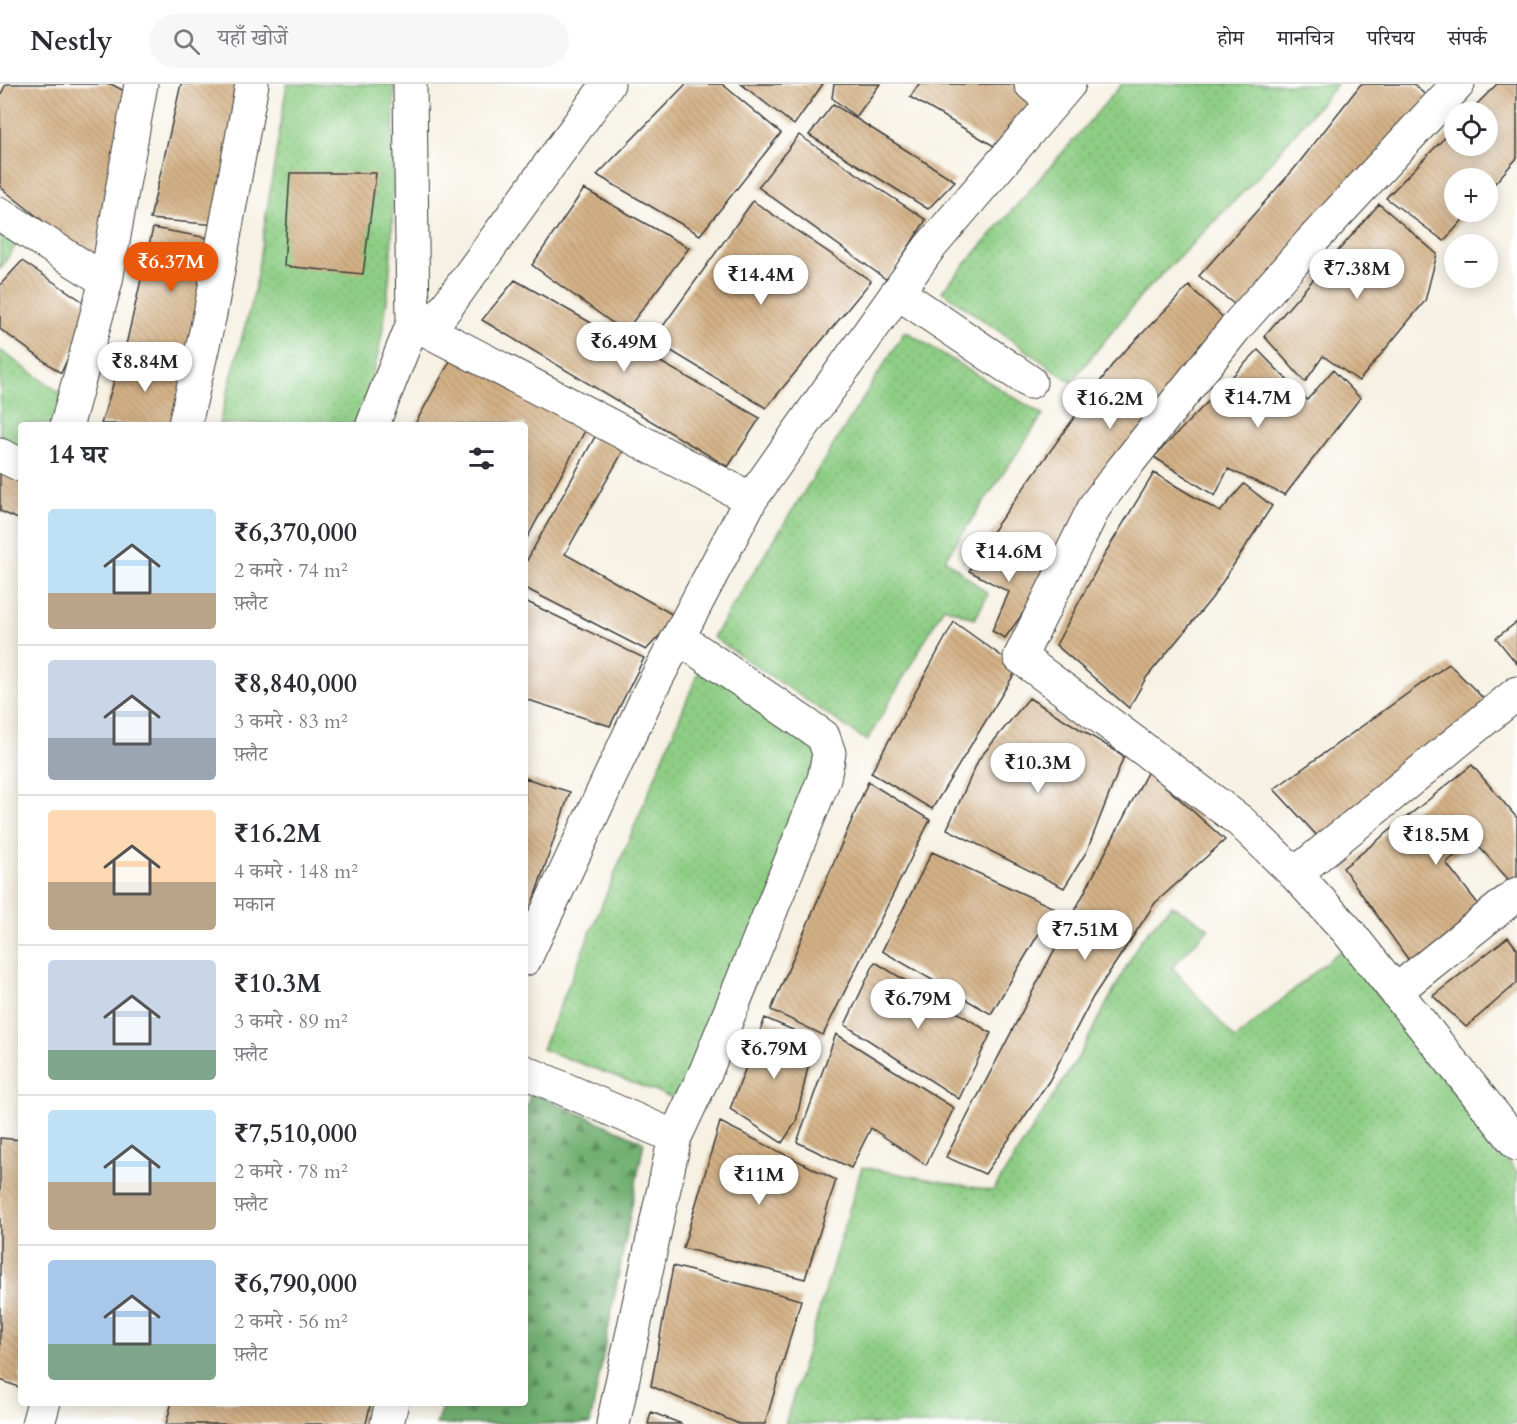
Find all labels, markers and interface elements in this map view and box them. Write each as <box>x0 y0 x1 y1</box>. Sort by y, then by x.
search box <box>149 14 569 68</box>
text: Nestly <box>30 22 113 60</box>
text: यहाँ खोजें <box>218 23 288 53</box>
text: होम <box>1217 24 1244 53</box>
text: मानचित्र <box>1277 24 1334 53</box>
text: परिचय <box>1367 24 1415 53</box>
text: संपर्क <box>1448 24 1487 53</box>
icon: search <box>170 25 203 58</box>
map controls <box>1444 102 1498 288</box>
button: locate <box>1444 102 1498 156</box>
button: + <box>1444 168 1498 222</box>
button: − <box>1444 234 1498 288</box>
pin: ₹6.37M <box>122 242 220 293</box>
text: ₹6.37M <box>137 248 205 275</box>
pin: ₹7.38M <box>1308 249 1406 300</box>
pin: ₹14.4M <box>712 255 810 306</box>
text: ₹7.38M <box>1323 255 1391 282</box>
text: ₹14.4M <box>727 261 795 288</box>
pin: ₹6.49M <box>575 322 673 373</box>
text: ₹6.49M <box>590 328 658 355</box>
pin: ₹8.84M <box>96 342 194 393</box>
text: ₹8.84M <box>111 348 179 375</box>
pin: ₹14.7M <box>1209 378 1307 429</box>
pin: ₹16.2M <box>1061 379 1159 430</box>
text: ₹14.7M <box>1224 384 1292 411</box>
text: ₹16.2M <box>1076 385 1144 412</box>
text: 14 घर <box>48 437 107 472</box>
icon: filters <box>465 442 498 475</box>
text: ₹6,370,000 <box>234 515 357 550</box>
pin: ₹14.6M <box>960 532 1058 583</box>
icon: home <box>96 533 168 605</box>
text: ₹14.6M <box>975 538 1043 565</box>
text: 2 कमरे · 74 m² <box>234 557 348 584</box>
text: फ़्लैट <box>234 590 267 617</box>
text: ₹8,840,000 <box>234 666 357 701</box>
icon: home <box>96 684 168 756</box>
text: 3 कमरे · 83 m² <box>234 708 348 735</box>
text: फ़्लैट <box>234 741 267 768</box>
pin: ₹10.3M <box>989 743 1087 794</box>
text: ₹10.3M <box>1004 749 1072 776</box>
pin: ₹18.5M <box>1387 815 1485 866</box>
text: ₹16.2M <box>234 816 321 851</box>
text: ₹18.5M <box>1402 821 1470 848</box>
icon: home <box>96 834 168 906</box>
text: 4 कमरे · 148 m² <box>234 858 358 885</box>
text: मकान <box>234 891 275 918</box>
pin: ₹7.51M <box>1036 910 1134 961</box>
text: ₹7.51M <box>1051 916 1119 943</box>
text: ₹10.3M <box>234 966 321 1001</box>
pin: ₹6.79M <box>869 979 967 1030</box>
icon: home <box>96 984 168 1056</box>
text: ₹6.79M <box>884 985 952 1012</box>
text: 3 कमरे · 89 m² <box>234 1008 348 1035</box>
pin: ₹6.79M <box>725 1029 823 1080</box>
text: ₹6.79M <box>740 1035 808 1062</box>
text: फ़्लैट <box>234 1041 267 1068</box>
text: ₹7,510,000 <box>234 1116 357 1151</box>
icon: home <box>96 1134 168 1206</box>
pin: ₹11M <box>723 1155 795 1206</box>
text: 2 कमरे · 78 m² <box>234 1158 348 1185</box>
text: ₹11M <box>733 1161 785 1188</box>
text: फ़्लैट <box>234 1191 267 1218</box>
text: ₹6,790,000 <box>234 1266 357 1301</box>
icon: home <box>96 1284 168 1356</box>
text: 2 कमरे · 56 m² <box>234 1308 348 1335</box>
text: फ़्लैट <box>234 1341 267 1368</box>

